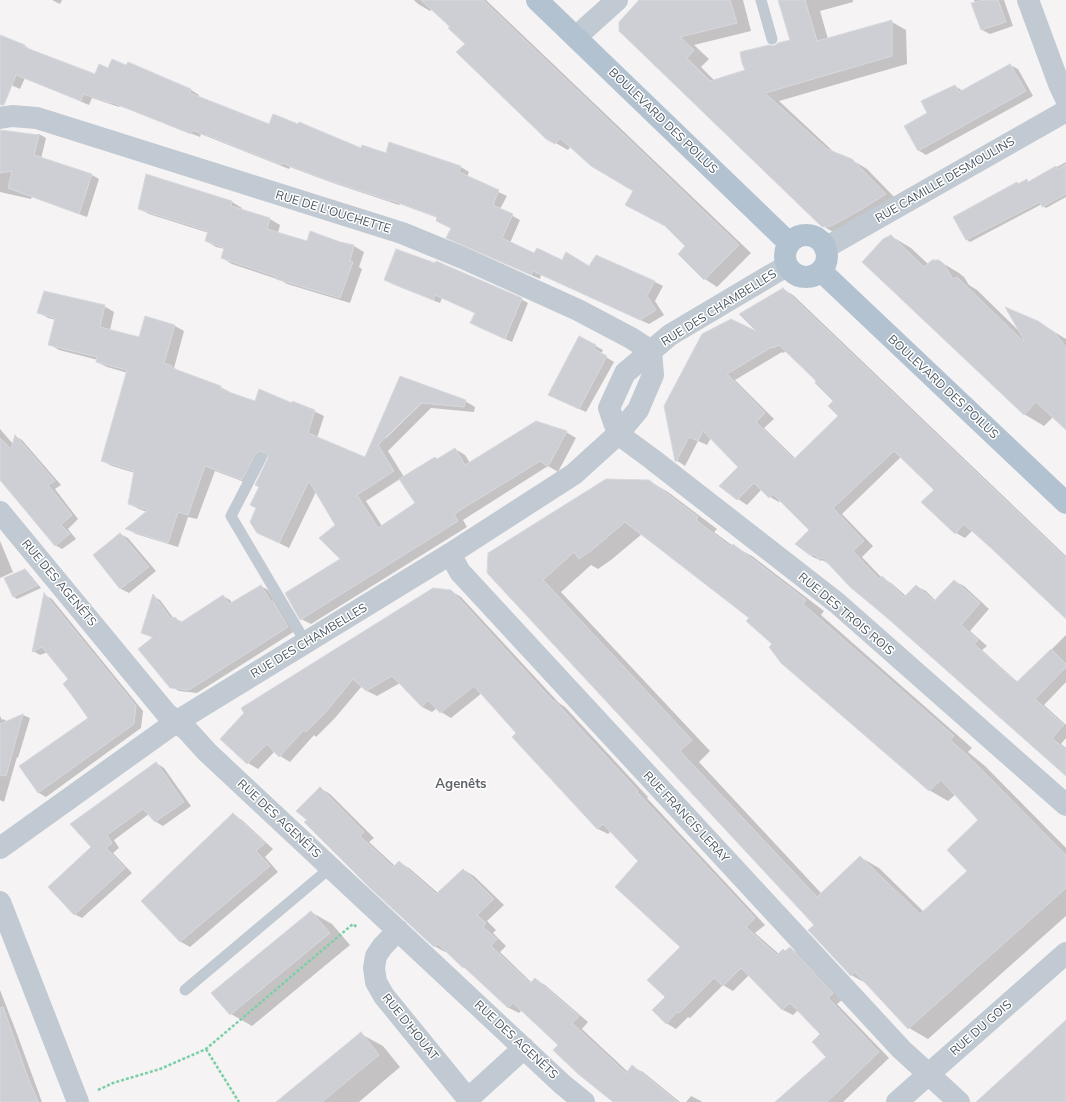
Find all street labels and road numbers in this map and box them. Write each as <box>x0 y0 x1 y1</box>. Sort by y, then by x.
street label: BOULEVARD DES POILUS <box>606 65 720 177</box>
street label: RUE CAMILLE DESMOULINS <box>873 134 1017 226</box>
street label: RUE DE L'OUCHETTE <box>274 188 392 236</box>
street label: RUE DES CHAMBELLES <box>659 267 779 349</box>
street label: BOULEVARD DES POILUS <box>885 332 1001 442</box>
street label: RUE DES AGENÊTS <box>19 537 99 629</box>
street label: RUE DES TROIS ROIS <box>795 570 897 658</box>
street label: RUE DES CHAMBELLES <box>248 601 370 681</box>
street label: RUE FRANCIS LERAY <box>640 769 732 865</box>
street label: RUE DES AGENÊTS <box>234 777 324 861</box>
street label: RUE D'HOUAT <box>379 991 441 1063</box>
street label: RUE DU GOIS <box>947 997 1015 1059</box>
street label: RUE DES AGENÊTS <box>471 998 561 1082</box>

